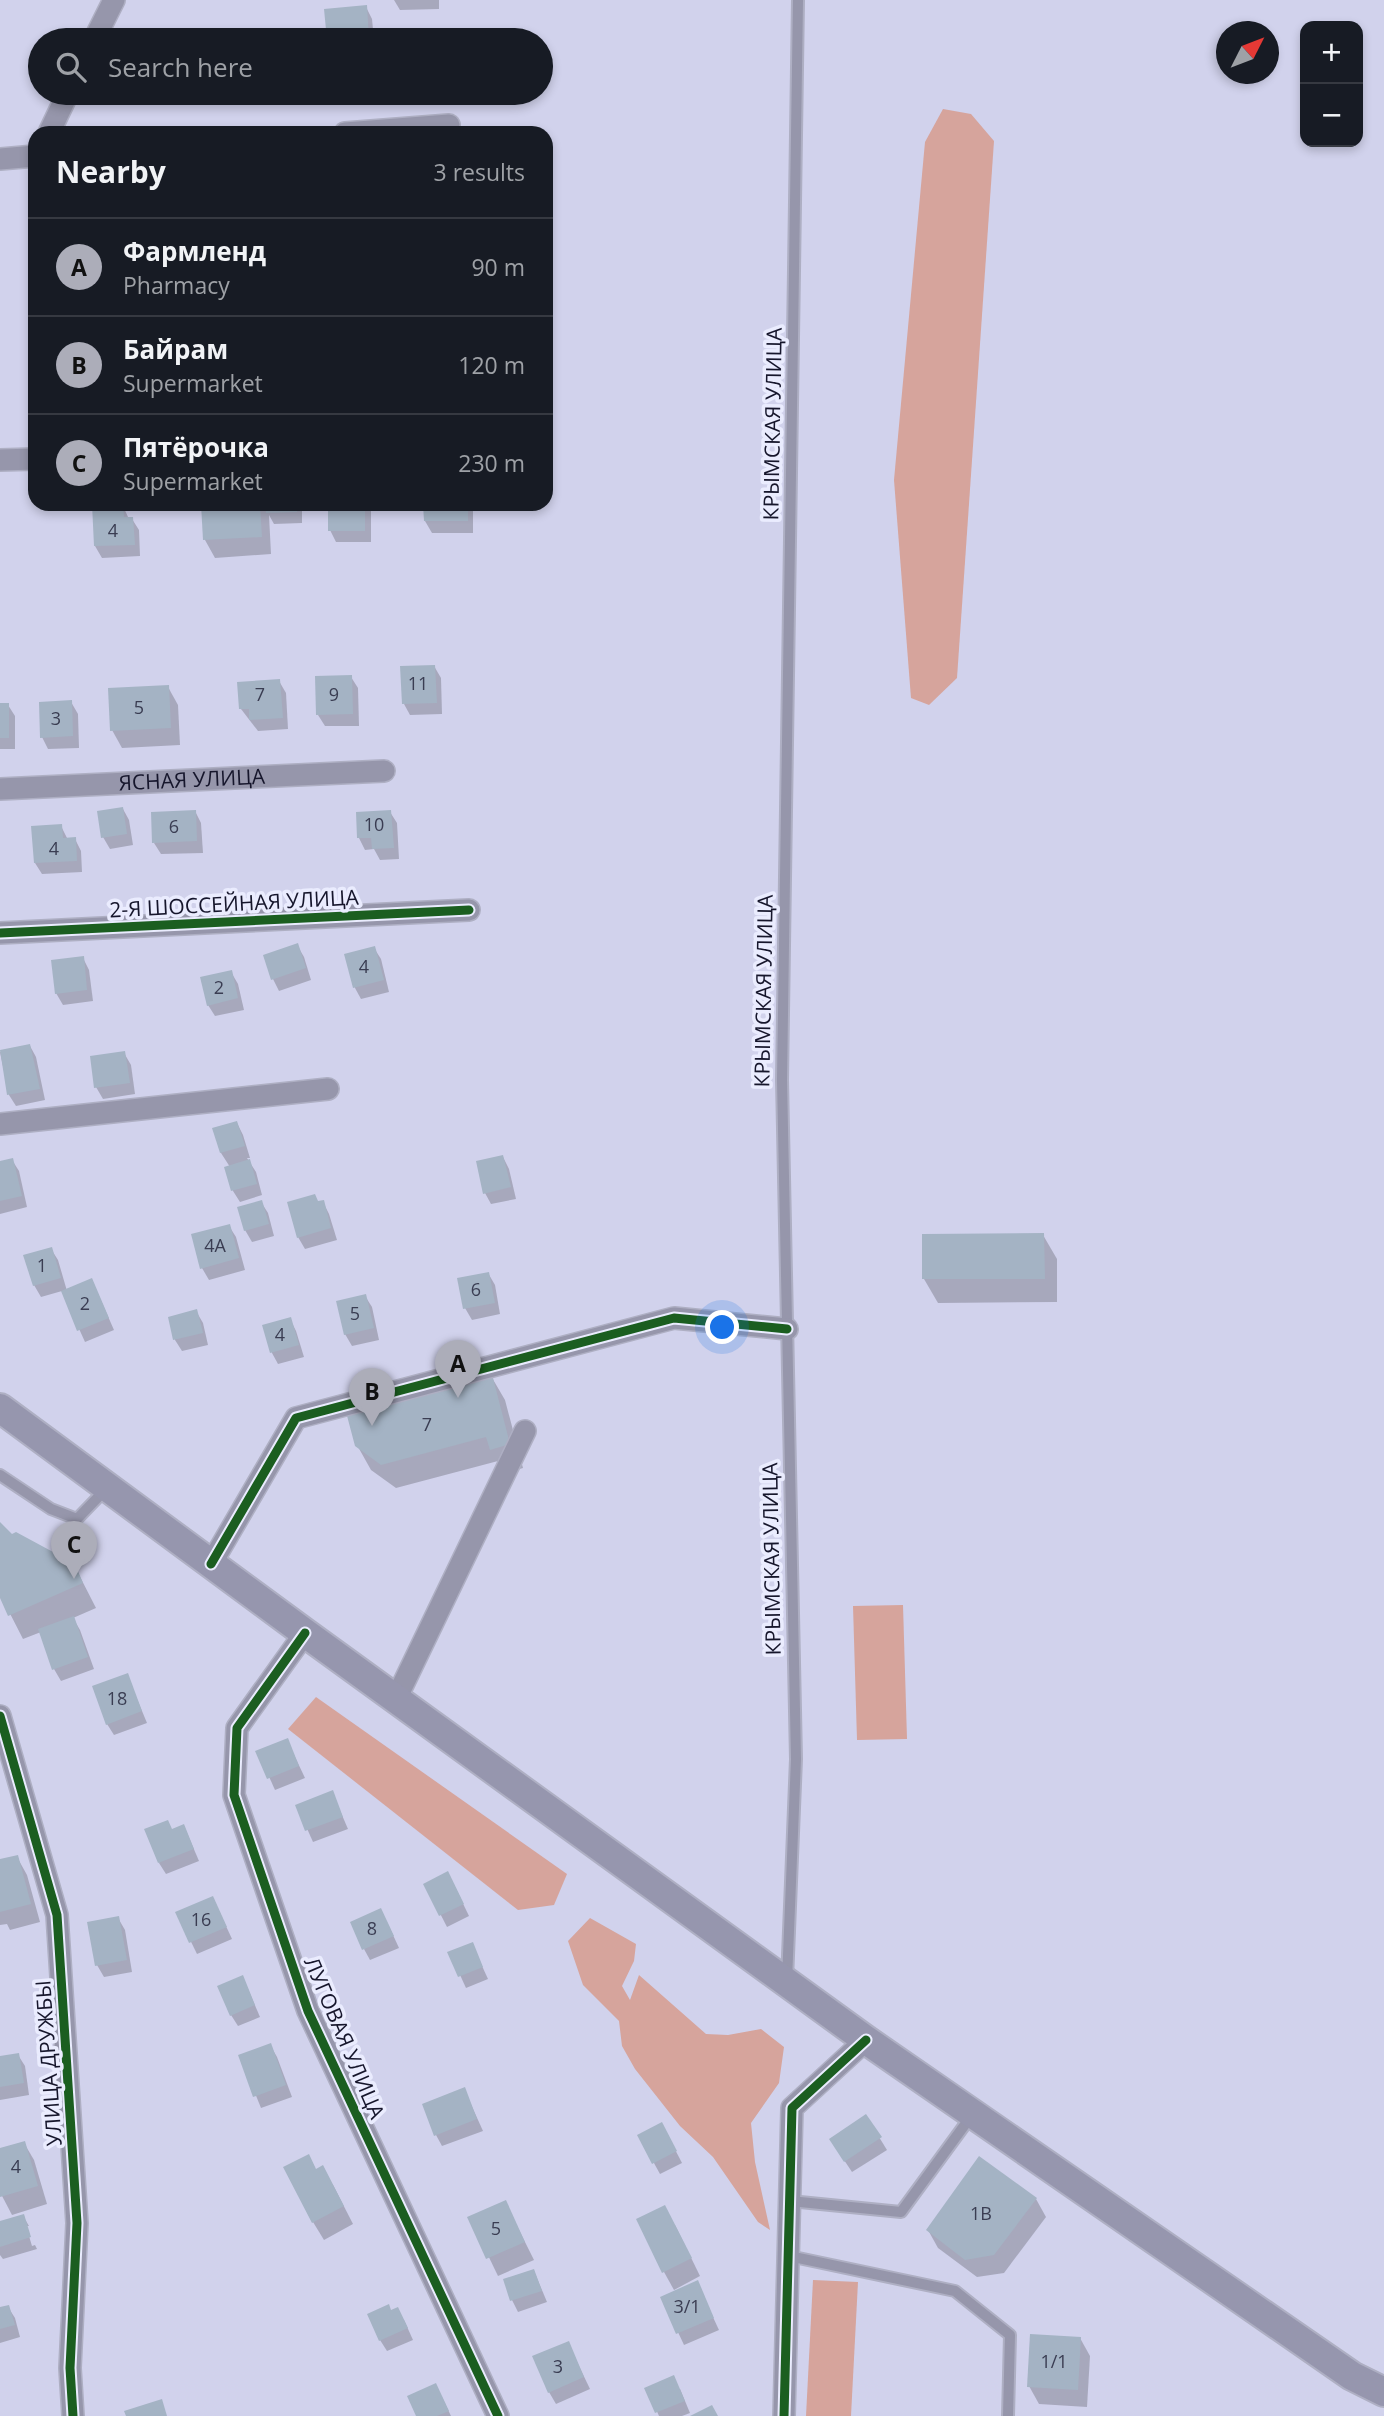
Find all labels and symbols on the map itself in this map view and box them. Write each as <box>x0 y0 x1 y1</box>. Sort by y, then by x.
north arrow <box>1216 21 1279 84</box>
street label: КРЫМСКАЯ УЛИЦА <box>756 327 788 521</box>
house number: 4 <box>108 518 118 542</box>
house number: 11 <box>408 671 428 695</box>
house number: 7 <box>255 682 265 706</box>
house number: 9 <box>329 682 339 706</box>
house number: 5 <box>134 695 144 719</box>
house number: 3 <box>51 706 61 730</box>
street label: ЯСНАЯ УЛИЦА <box>118 762 266 796</box>
house number: 10 <box>364 812 384 836</box>
house number: 6 <box>169 814 179 838</box>
house number: 4 <box>49 836 59 860</box>
street label: 2-Я ШОССЕЙНАЯ УЛИЦА <box>109 882 360 924</box>
street label: КРЫМСКАЯ УЛИЦА <box>747 894 779 1088</box>
house number: 4 <box>359 954 369 978</box>
house number: 2 <box>214 975 224 999</box>
house number: 4А <box>204 1233 226 1257</box>
house number: 1 <box>37 1253 47 1277</box>
house number: 6 <box>471 1277 481 1301</box>
house number: 2 <box>80 1291 90 1315</box>
house number: 5 <box>350 1301 360 1325</box>
your location <box>705 1310 739 1344</box>
house number: 4 <box>275 1322 285 1346</box>
pin: A <box>435 1340 481 1398</box>
pin: B <box>349 1368 395 1426</box>
house number: 7 <box>422 1412 432 1436</box>
street label: КРЫМСКАЯ УЛИЦА <box>755 1462 787 1656</box>
pin: C <box>51 1521 97 1579</box>
house number: 18 <box>107 1686 127 1710</box>
house number: 16 <box>191 1907 211 1931</box>
house number: 8 <box>367 1916 377 1940</box>
street label: ЛУГОВАЯ УЛИЦА <box>298 1953 392 2123</box>
street label: УЛИЦА ДРУЖБЫ <box>28 1979 68 2147</box>
house number: 4 <box>11 2154 21 2178</box>
house number: 1В <box>970 2201 992 2225</box>
house number: 5 <box>491 2216 501 2240</box>
house number: 3/1 <box>673 2294 701 2318</box>
house number: 1/1 <box>1040 2349 1068 2373</box>
house number: 3 <box>553 2354 563 2378</box>

